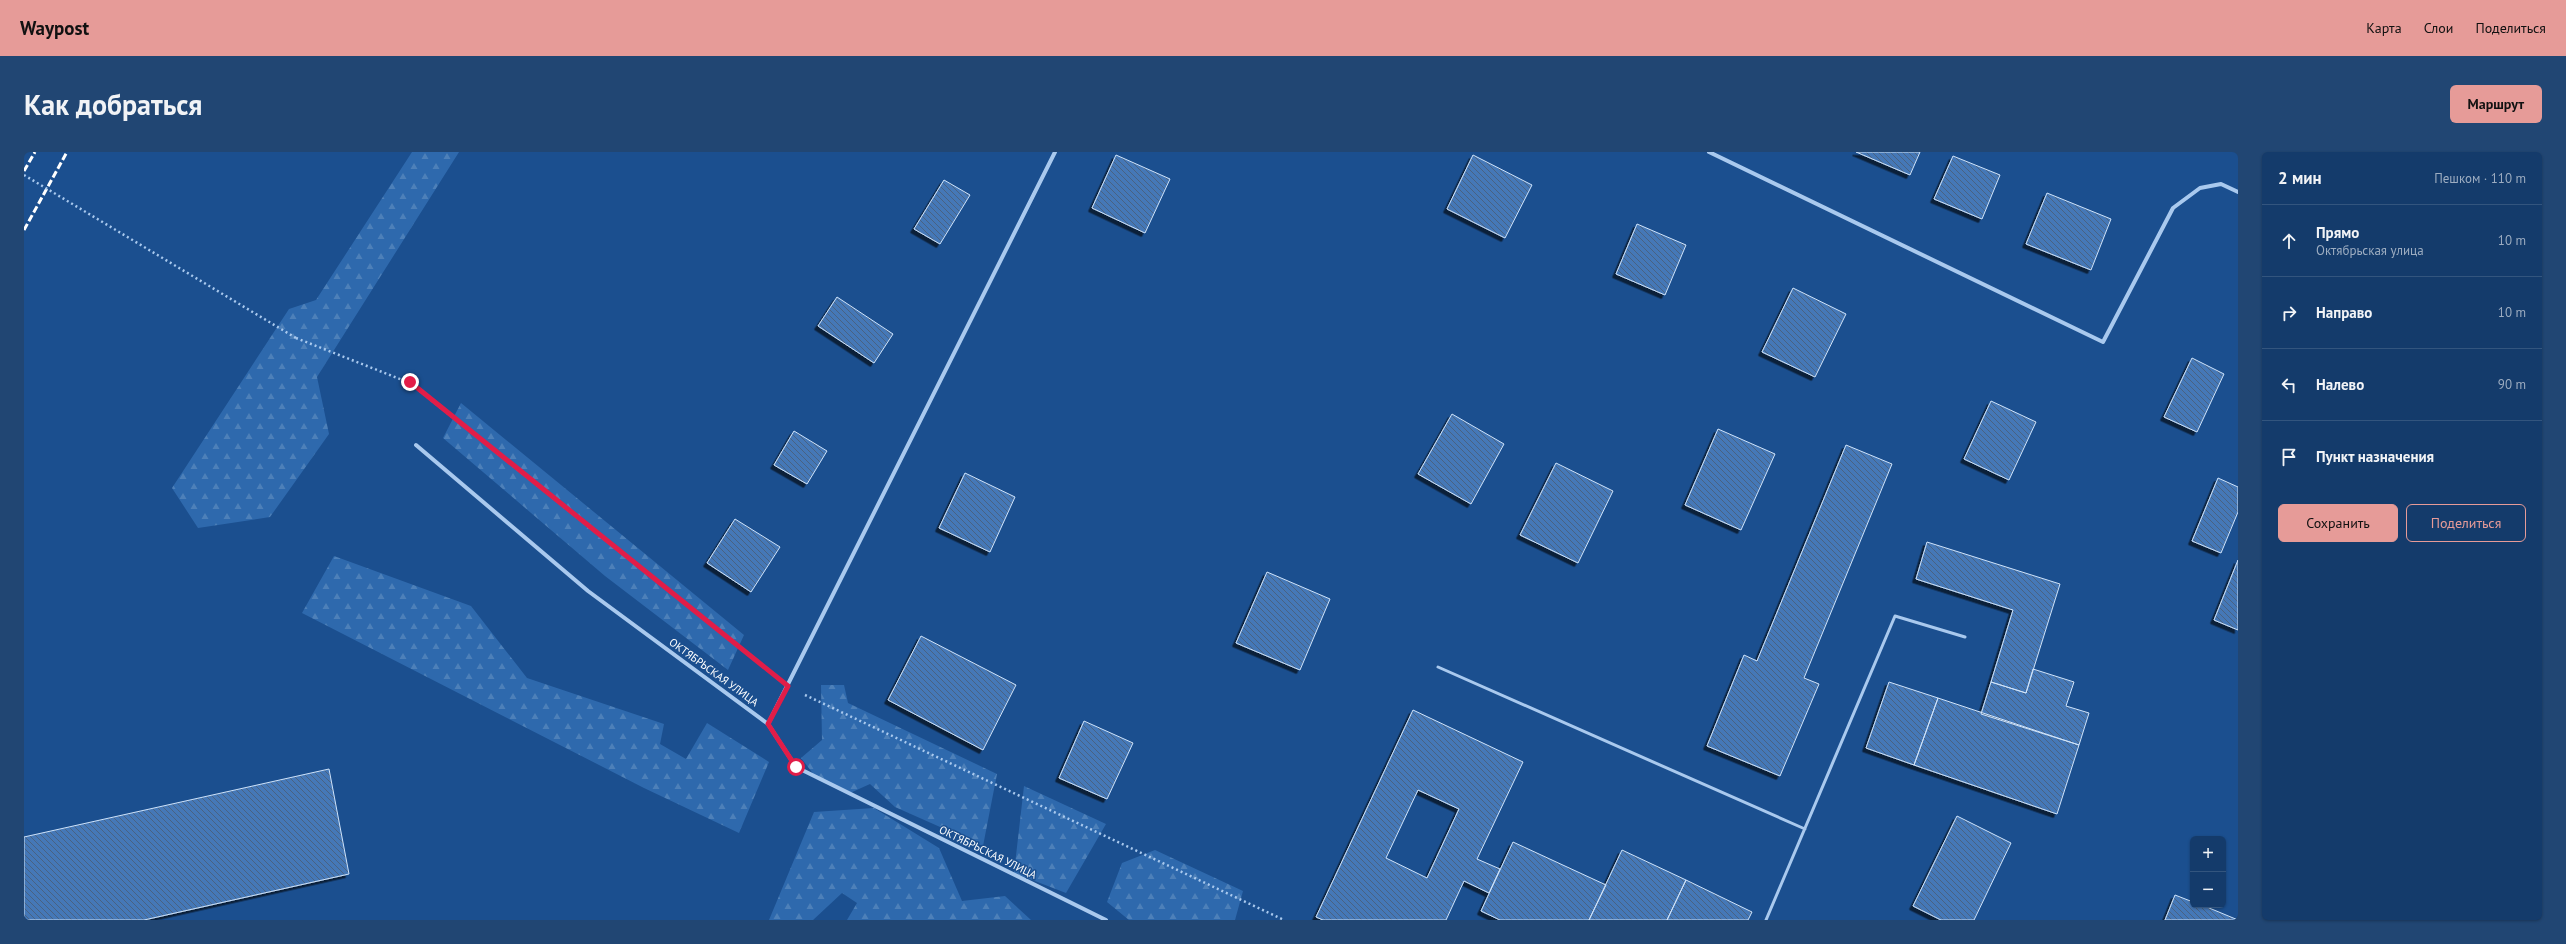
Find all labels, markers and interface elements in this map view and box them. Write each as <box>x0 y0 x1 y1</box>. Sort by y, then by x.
text: Waypost <box>20 16 89 40</box>
text: Карта <box>2366 19 2402 37</box>
text: Слои <box>2424 19 2453 37</box>
text: Поделиться <box>2475 19 2546 37</box>
button: Маршрут <box>2450 85 2542 123</box>
text: Как добраться <box>24 86 202 123</box>
text: 2 мин <box>2278 167 2322 189</box>
text: Пешком · 110 m <box>2434 170 2526 187</box>
text: Прямо <box>2316 223 2359 242</box>
icon: ahead <box>2278 230 2300 252</box>
text: 10 m <box>2498 232 2526 249</box>
text: Октябрьская улица <box>2316 242 2424 259</box>
icon: right <box>2278 302 2300 324</box>
text: Направо <box>2316 303 2372 322</box>
text: 10 m <box>2498 304 2526 321</box>
route end <box>401 373 419 391</box>
icon: left <box>2278 374 2300 396</box>
text: Налево <box>2316 375 2364 394</box>
text: 90 m <box>2498 376 2526 393</box>
icon: arrive <box>2278 446 2300 468</box>
text: Пункт назначения <box>2316 447 2434 466</box>
button: Сохранить <box>2278 504 2398 542</box>
button: Поделиться <box>2406 504 2526 542</box>
street label: ОКТЯБРЬСКАЯ УЛИЦА <box>667 635 762 709</box>
route start <box>787 758 805 776</box>
street label: ОКТЯБРЬСКАЯ УЛИЦА <box>937 822 1040 882</box>
map controls <box>2190 836 2226 908</box>
button: + <box>2190 836 2226 872</box>
button: − <box>2190 872 2226 908</box>

